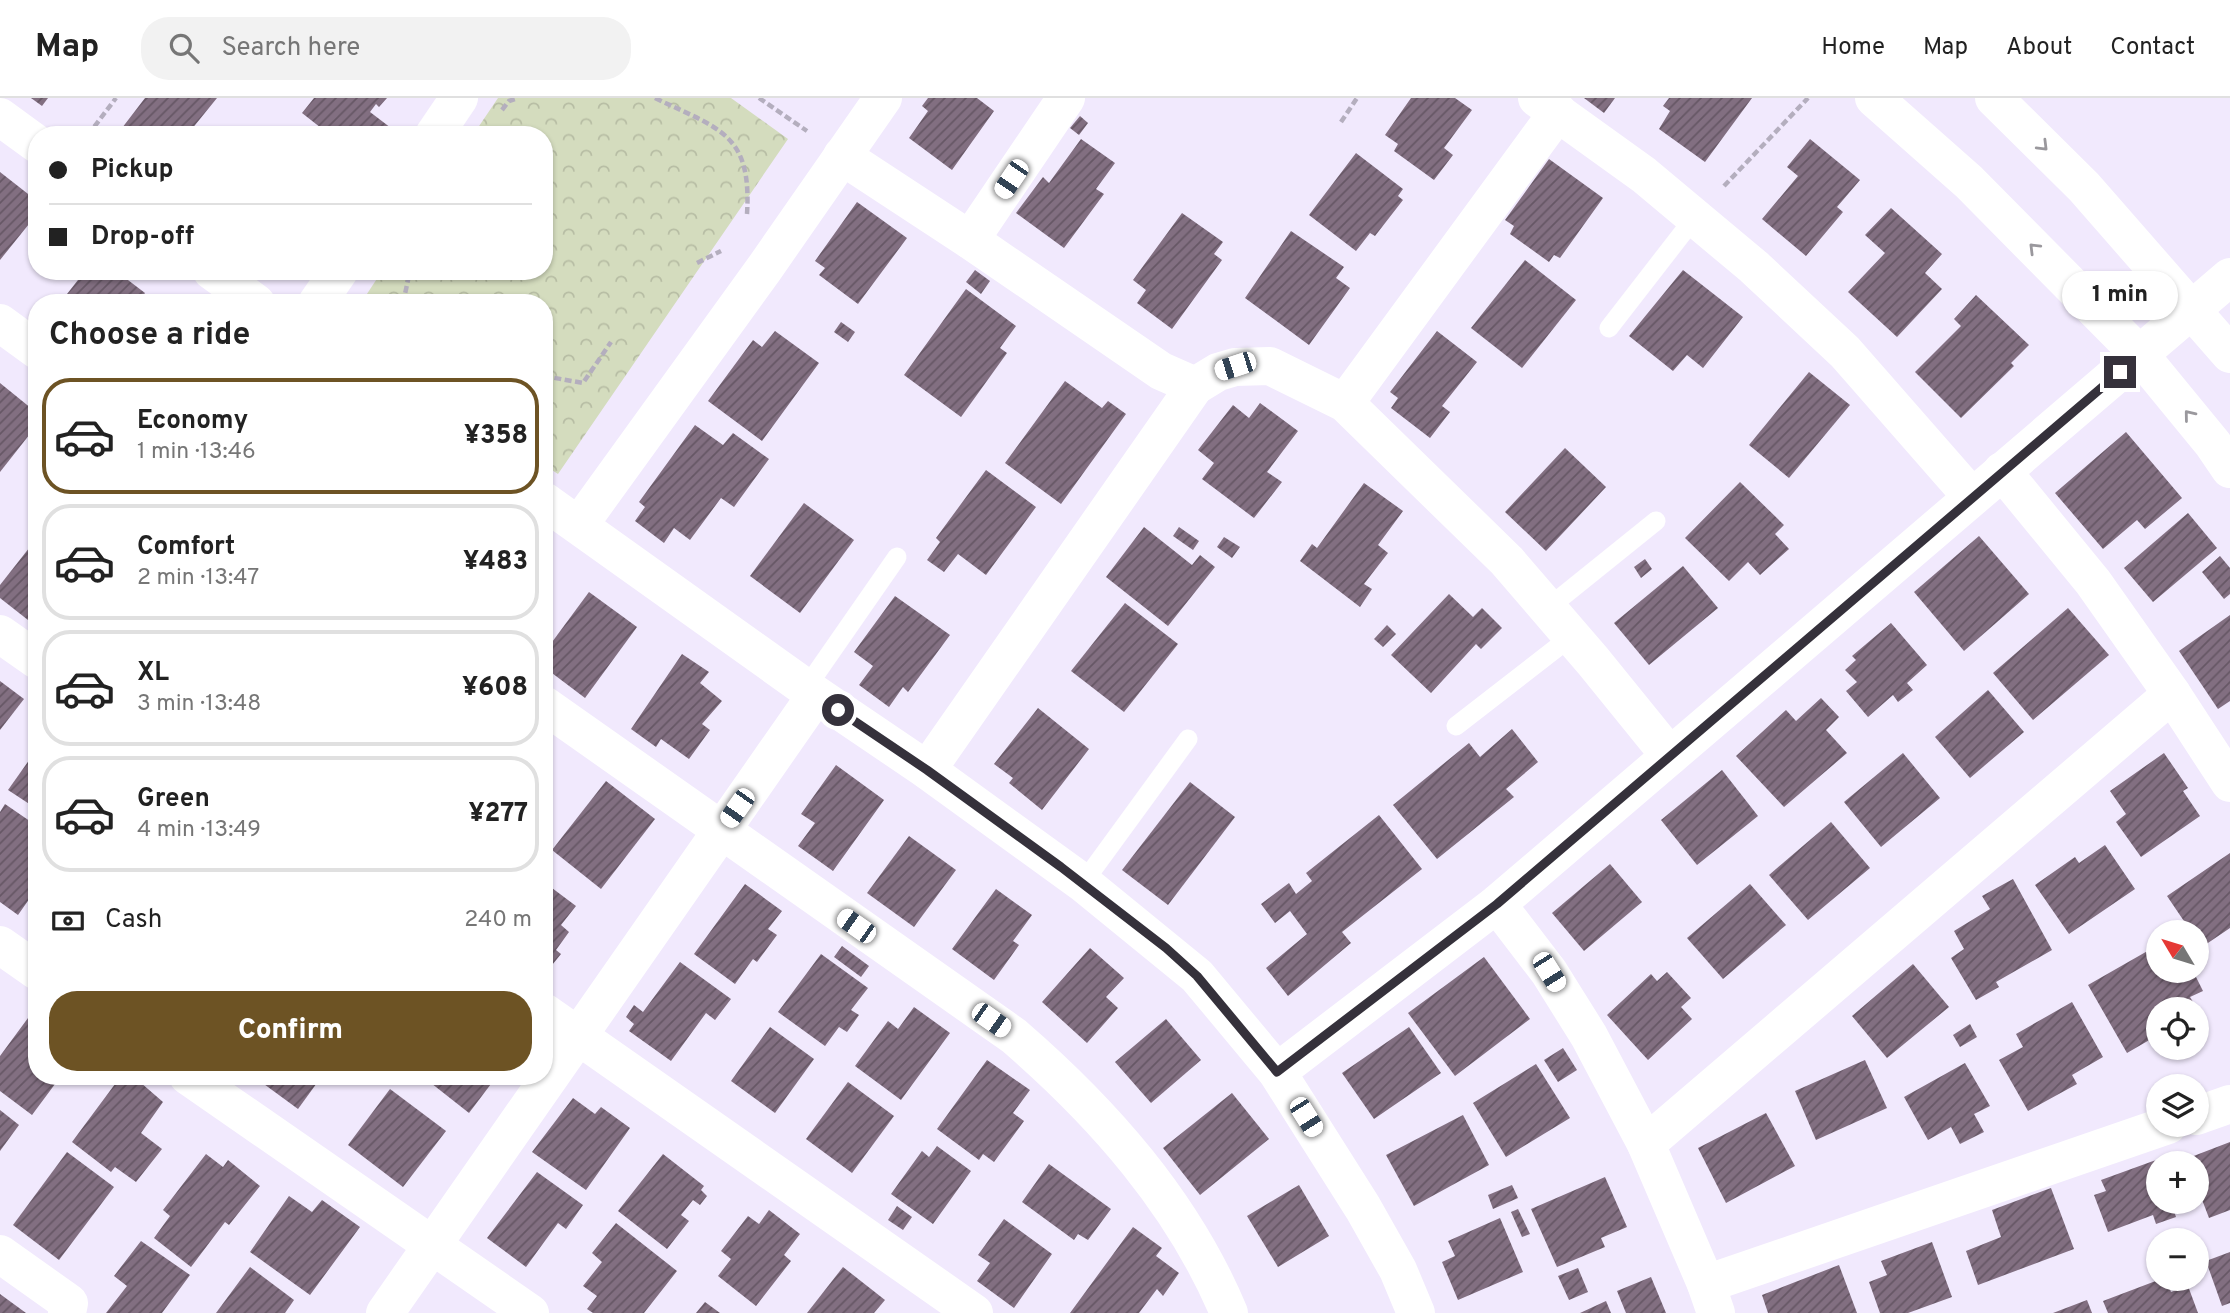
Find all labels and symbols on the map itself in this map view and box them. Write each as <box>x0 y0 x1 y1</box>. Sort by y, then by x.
one-way arrow <box>2034 137 2047 150</box>
car <box>991 156 1032 202</box>
one-way arrow <box>2030 244 2042 256</box>
callout: 1 min <box>2062 271 2178 320</box>
car <box>1212 350 1259 382</box>
route end <box>2104 356 2136 388</box>
one-way arrow <box>2184 410 2197 422</box>
route start <box>822 694 854 726</box>
car <box>717 785 758 831</box>
car <box>833 905 880 947</box>
north arrow <box>2146 920 2208 984</box>
car <box>1529 949 1570 995</box>
car <box>968 999 1015 1041</box>
car <box>1286 1094 1327 1140</box>

